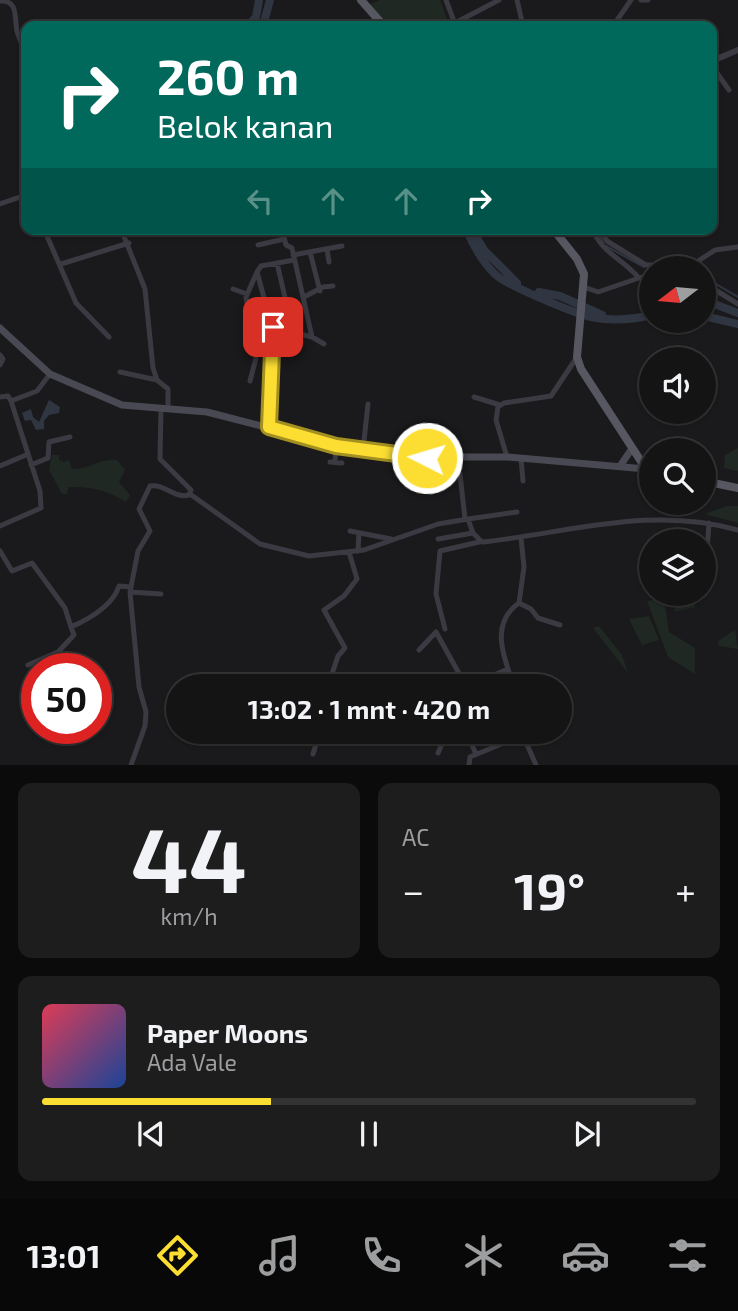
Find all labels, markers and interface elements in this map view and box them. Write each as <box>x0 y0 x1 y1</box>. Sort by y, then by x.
text: 260 m <box>157 46 299 105</box>
icon: right <box>42 49 133 140</box>
text: Belok kanan <box>157 106 333 144</box>
icon: left <box>241 182 279 220</box>
icon: ahead <box>314 182 352 220</box>
icon: ahead <box>387 182 425 220</box>
icon: right <box>460 182 498 220</box>
north arrow <box>639 256 716 332</box>
map controls <box>639 256 716 606</box>
pin <box>243 297 303 357</box>
icon: arrive <box>254 308 292 346</box>
button: sound <box>639 347 716 424</box>
position arrow <box>390 421 464 495</box>
button: search <box>639 438 716 515</box>
button: layers <box>639 529 716 606</box>
speed limit sign: 50 <box>21 653 112 744</box>
text: 13:02 · 1 mnt · 420 m <box>248 693 490 724</box>
text: 44 <box>131 802 247 911</box>
text: AC <box>402 823 429 851</box>
text: 19° <box>514 858 585 920</box>
text: − <box>402 867 424 913</box>
text: + <box>675 867 696 913</box>
text: km/h <box>160 902 218 930</box>
text: Paper Moons <box>147 1017 308 1048</box>
text: Ada Vale <box>147 1048 237 1076</box>
icon: previous <box>132 1115 170 1153</box>
icon: pause <box>350 1115 388 1153</box>
icon: next <box>568 1115 606 1153</box>
icon: directions <box>153 1231 202 1280</box>
icon: music <box>255 1231 304 1280</box>
icon: phone <box>357 1231 406 1280</box>
icon: climate <box>459 1231 508 1280</box>
icon: car <box>561 1231 610 1280</box>
icon: filters <box>663 1231 712 1280</box>
text: 13:01 <box>26 1236 101 1274</box>

